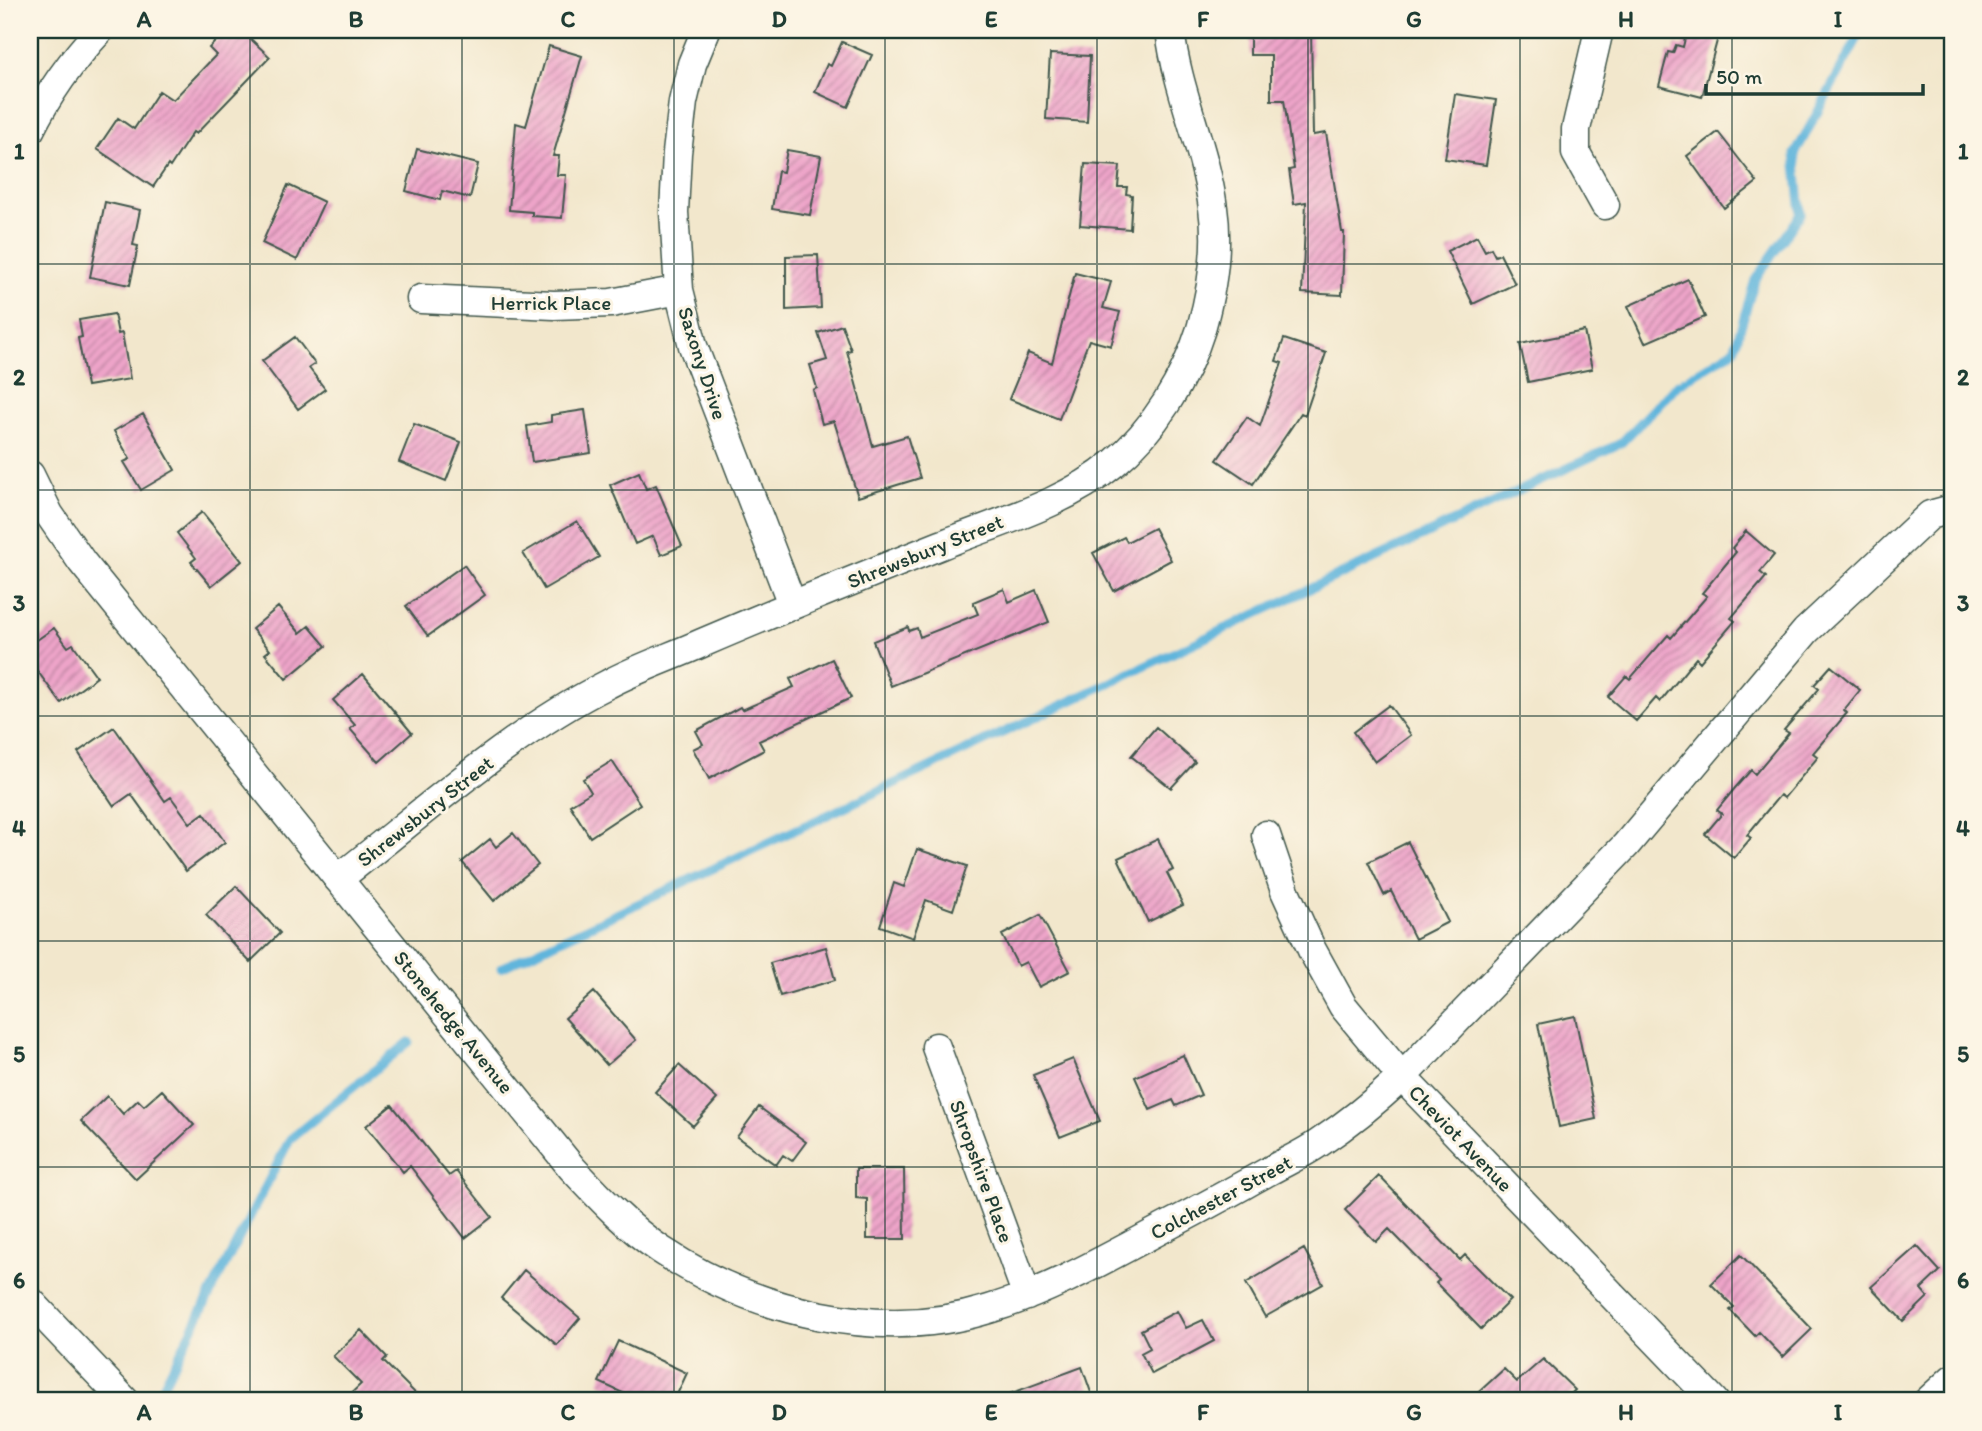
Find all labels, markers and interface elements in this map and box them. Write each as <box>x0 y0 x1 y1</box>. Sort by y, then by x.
text: A <box>136 5 152 33</box>
text: B <box>349 5 364 33</box>
text: C <box>561 5 576 33</box>
text: D <box>771 5 787 33</box>
text: E <box>985 5 998 33</box>
text: F <box>1197 5 1210 33</box>
text: G <box>1406 5 1422 33</box>
text: H <box>1618 5 1634 33</box>
text: I <box>1834 5 1843 33</box>
scale bar <box>1706 52 1923 96</box>
text: 50 m <box>1716 64 1763 89</box>
text: 1 <box>14 137 25 165</box>
text: 1 <box>1958 137 1969 165</box>
street label: Herrick Place <box>491 290 611 315</box>
street label: Saxony Drive <box>673 304 733 422</box>
text: 2 <box>13 363 26 391</box>
text: 2 <box>1957 363 1970 391</box>
street label: Shrewsbury Street <box>843 508 1007 594</box>
text: 3 <box>13 589 26 617</box>
text: 3 <box>1957 589 1970 617</box>
street label: Shrewsbury Street <box>352 750 498 872</box>
text: 4 <box>12 814 26 842</box>
text: 4 <box>1956 814 1970 842</box>
street label: Stonehedge Avenue <box>389 946 519 1098</box>
text: 5 <box>13 1040 25 1068</box>
text: 5 <box>1957 1040 1969 1068</box>
street label: Cheviot Avenue <box>1404 1079 1518 1197</box>
street label: Shropshire Place <box>945 1096 1019 1246</box>
street label: Colchester Street <box>1146 1149 1296 1245</box>
text: 6 <box>13 1266 25 1294</box>
text: 6 <box>1957 1266 1969 1294</box>
text: A <box>136 1398 152 1426</box>
text: B <box>349 1398 364 1426</box>
text: C <box>561 1398 576 1426</box>
text: D <box>771 1398 787 1426</box>
text: E <box>985 1398 998 1426</box>
text: F <box>1197 1398 1210 1426</box>
text: G <box>1406 1398 1422 1426</box>
text: H <box>1618 1398 1634 1426</box>
text: I <box>1834 1398 1843 1426</box>

